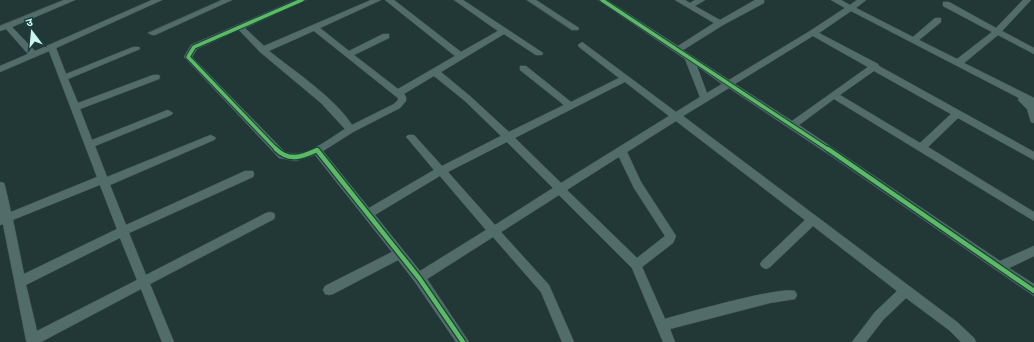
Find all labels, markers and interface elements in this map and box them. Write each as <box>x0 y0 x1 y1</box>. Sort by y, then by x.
north arrow <box>12 12 52 52</box>
text: उ <box>24 15 35 30</box>

